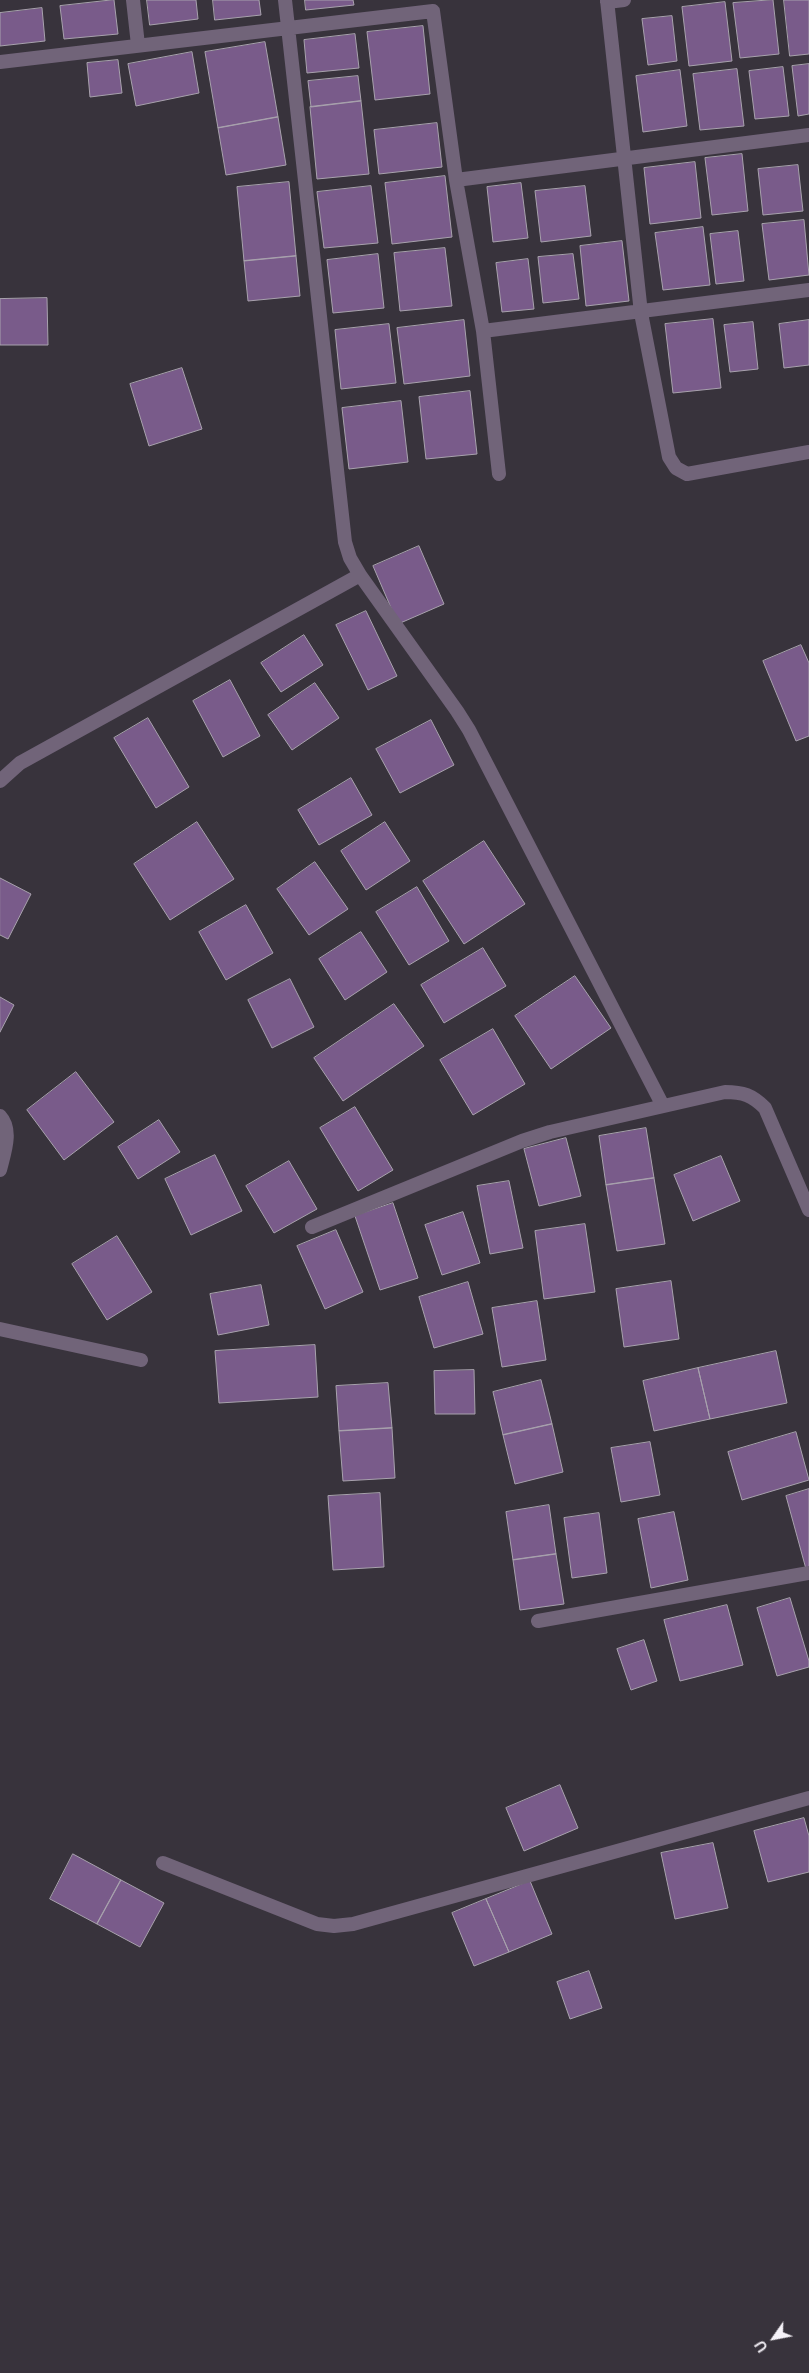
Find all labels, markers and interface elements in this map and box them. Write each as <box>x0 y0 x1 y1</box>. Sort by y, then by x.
north arrow <box>749 2313 799 2363</box>
text: U <box>752 2337 771 2355</box>

